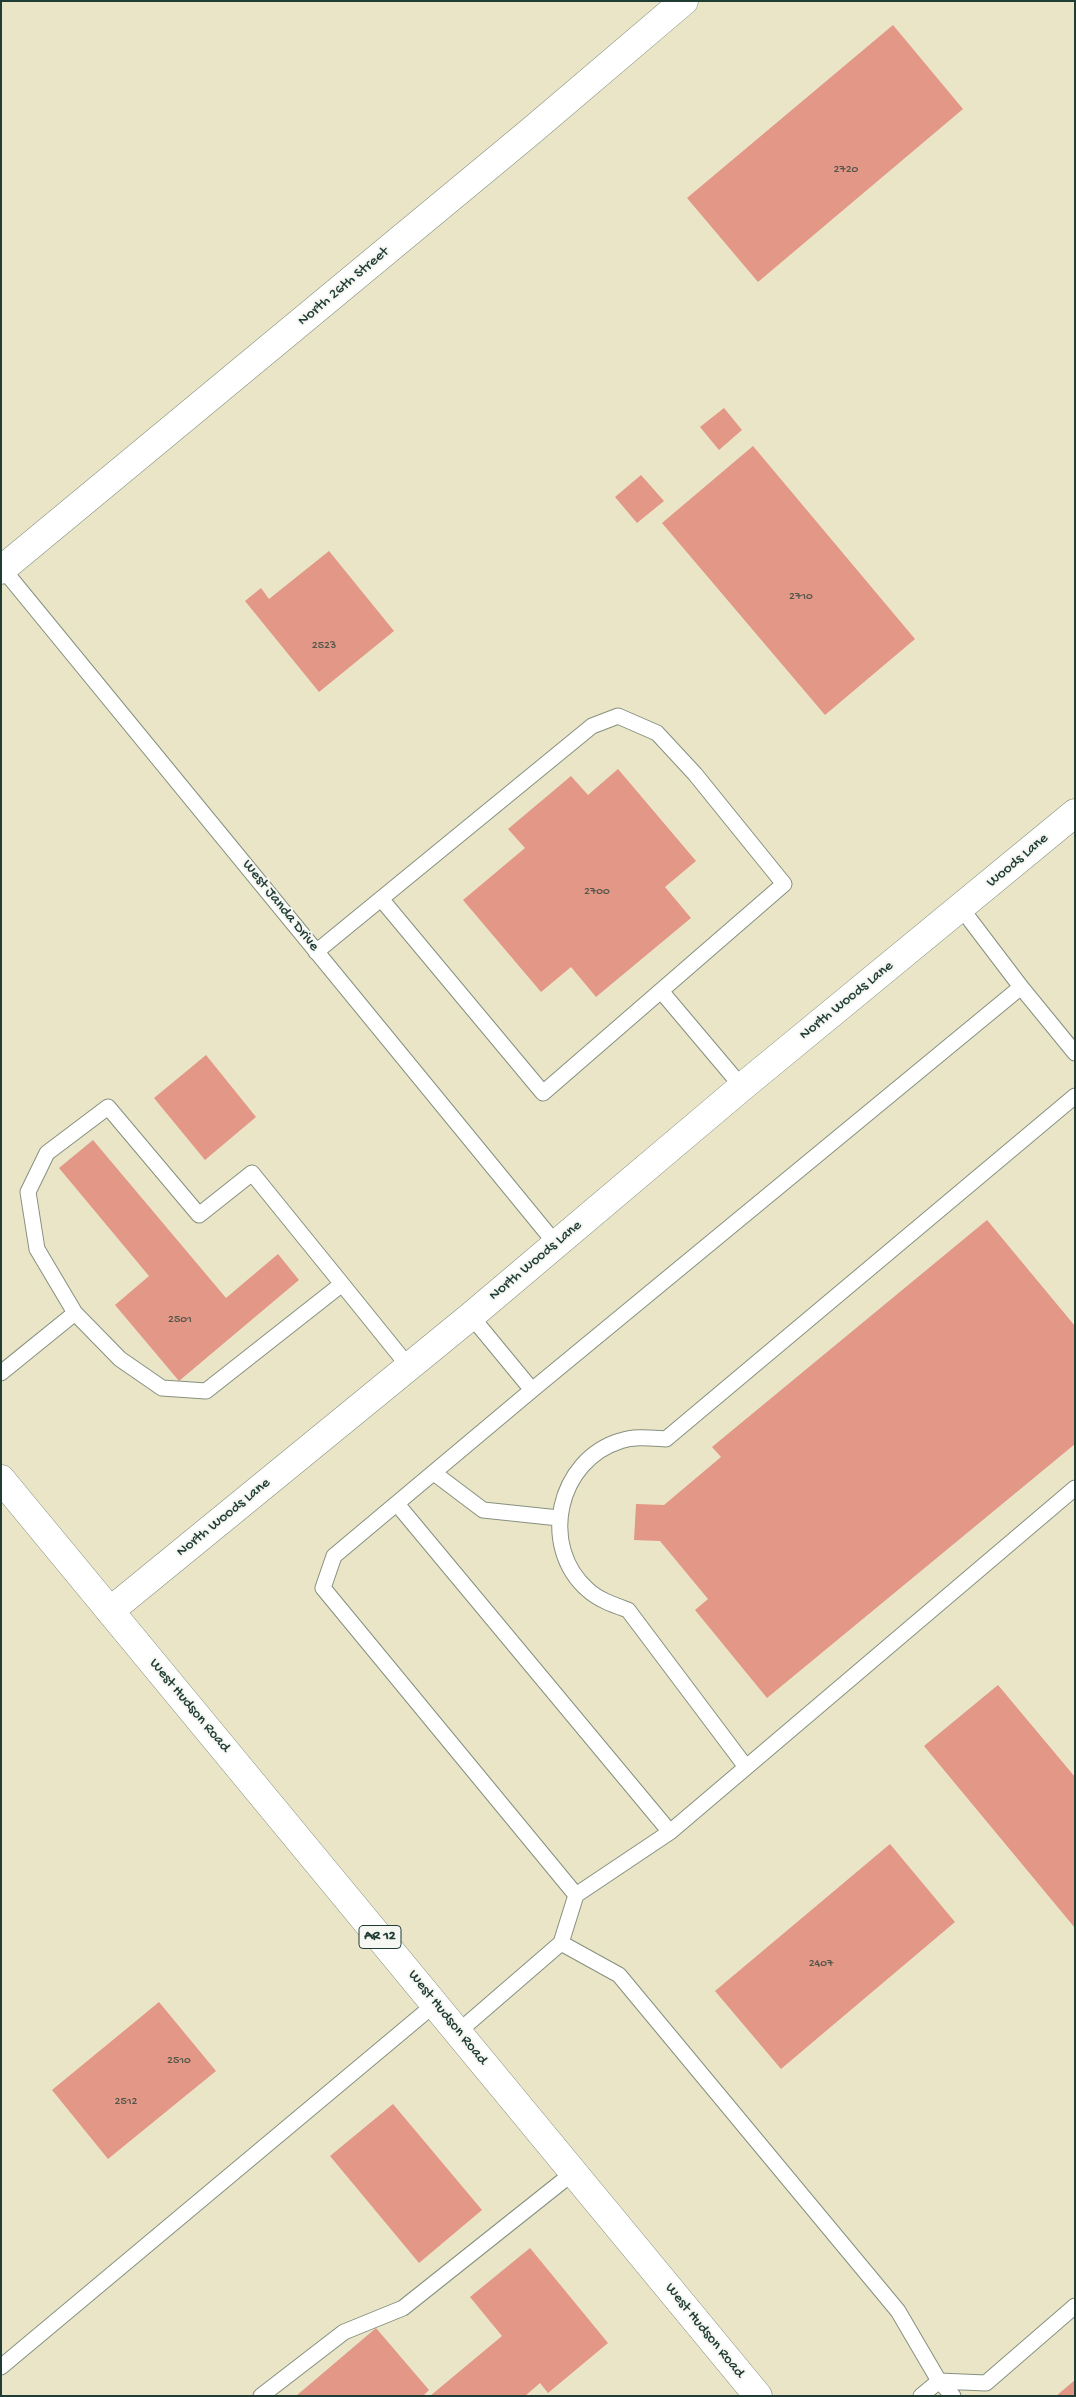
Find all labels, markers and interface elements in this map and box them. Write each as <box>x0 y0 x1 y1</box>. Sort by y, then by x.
house number: 2720 <box>834 163 858 177</box>
street label: North 26th Street <box>295 244 393 330</box>
house number: 2710 <box>789 590 813 604</box>
house number: 2523 <box>312 639 336 653</box>
street label: Woods Lane <box>984 830 1052 892</box>
street label: West Janda Drive <box>238 857 322 955</box>
house number: 2700 <box>584 885 610 899</box>
street label: North Woods Lane <box>796 958 898 1044</box>
street label: North Woods Lane <box>486 1217 586 1305</box>
house number: 2501 <box>168 1313 192 1327</box>
street label: North Woods Lane <box>173 1475 275 1561</box>
street label: West Hudson Road <box>145 1655 233 1757</box>
road number: AR 12 <box>359 1925 401 1948</box>
house number: 2407 <box>809 1957 833 1971</box>
street label: West Hudson Road <box>403 1967 491 2069</box>
house number: 2510 <box>167 2054 191 2068</box>
house number: 2512 <box>115 2095 137 2109</box>
street label: West Hudson Road <box>660 2280 748 2382</box>

